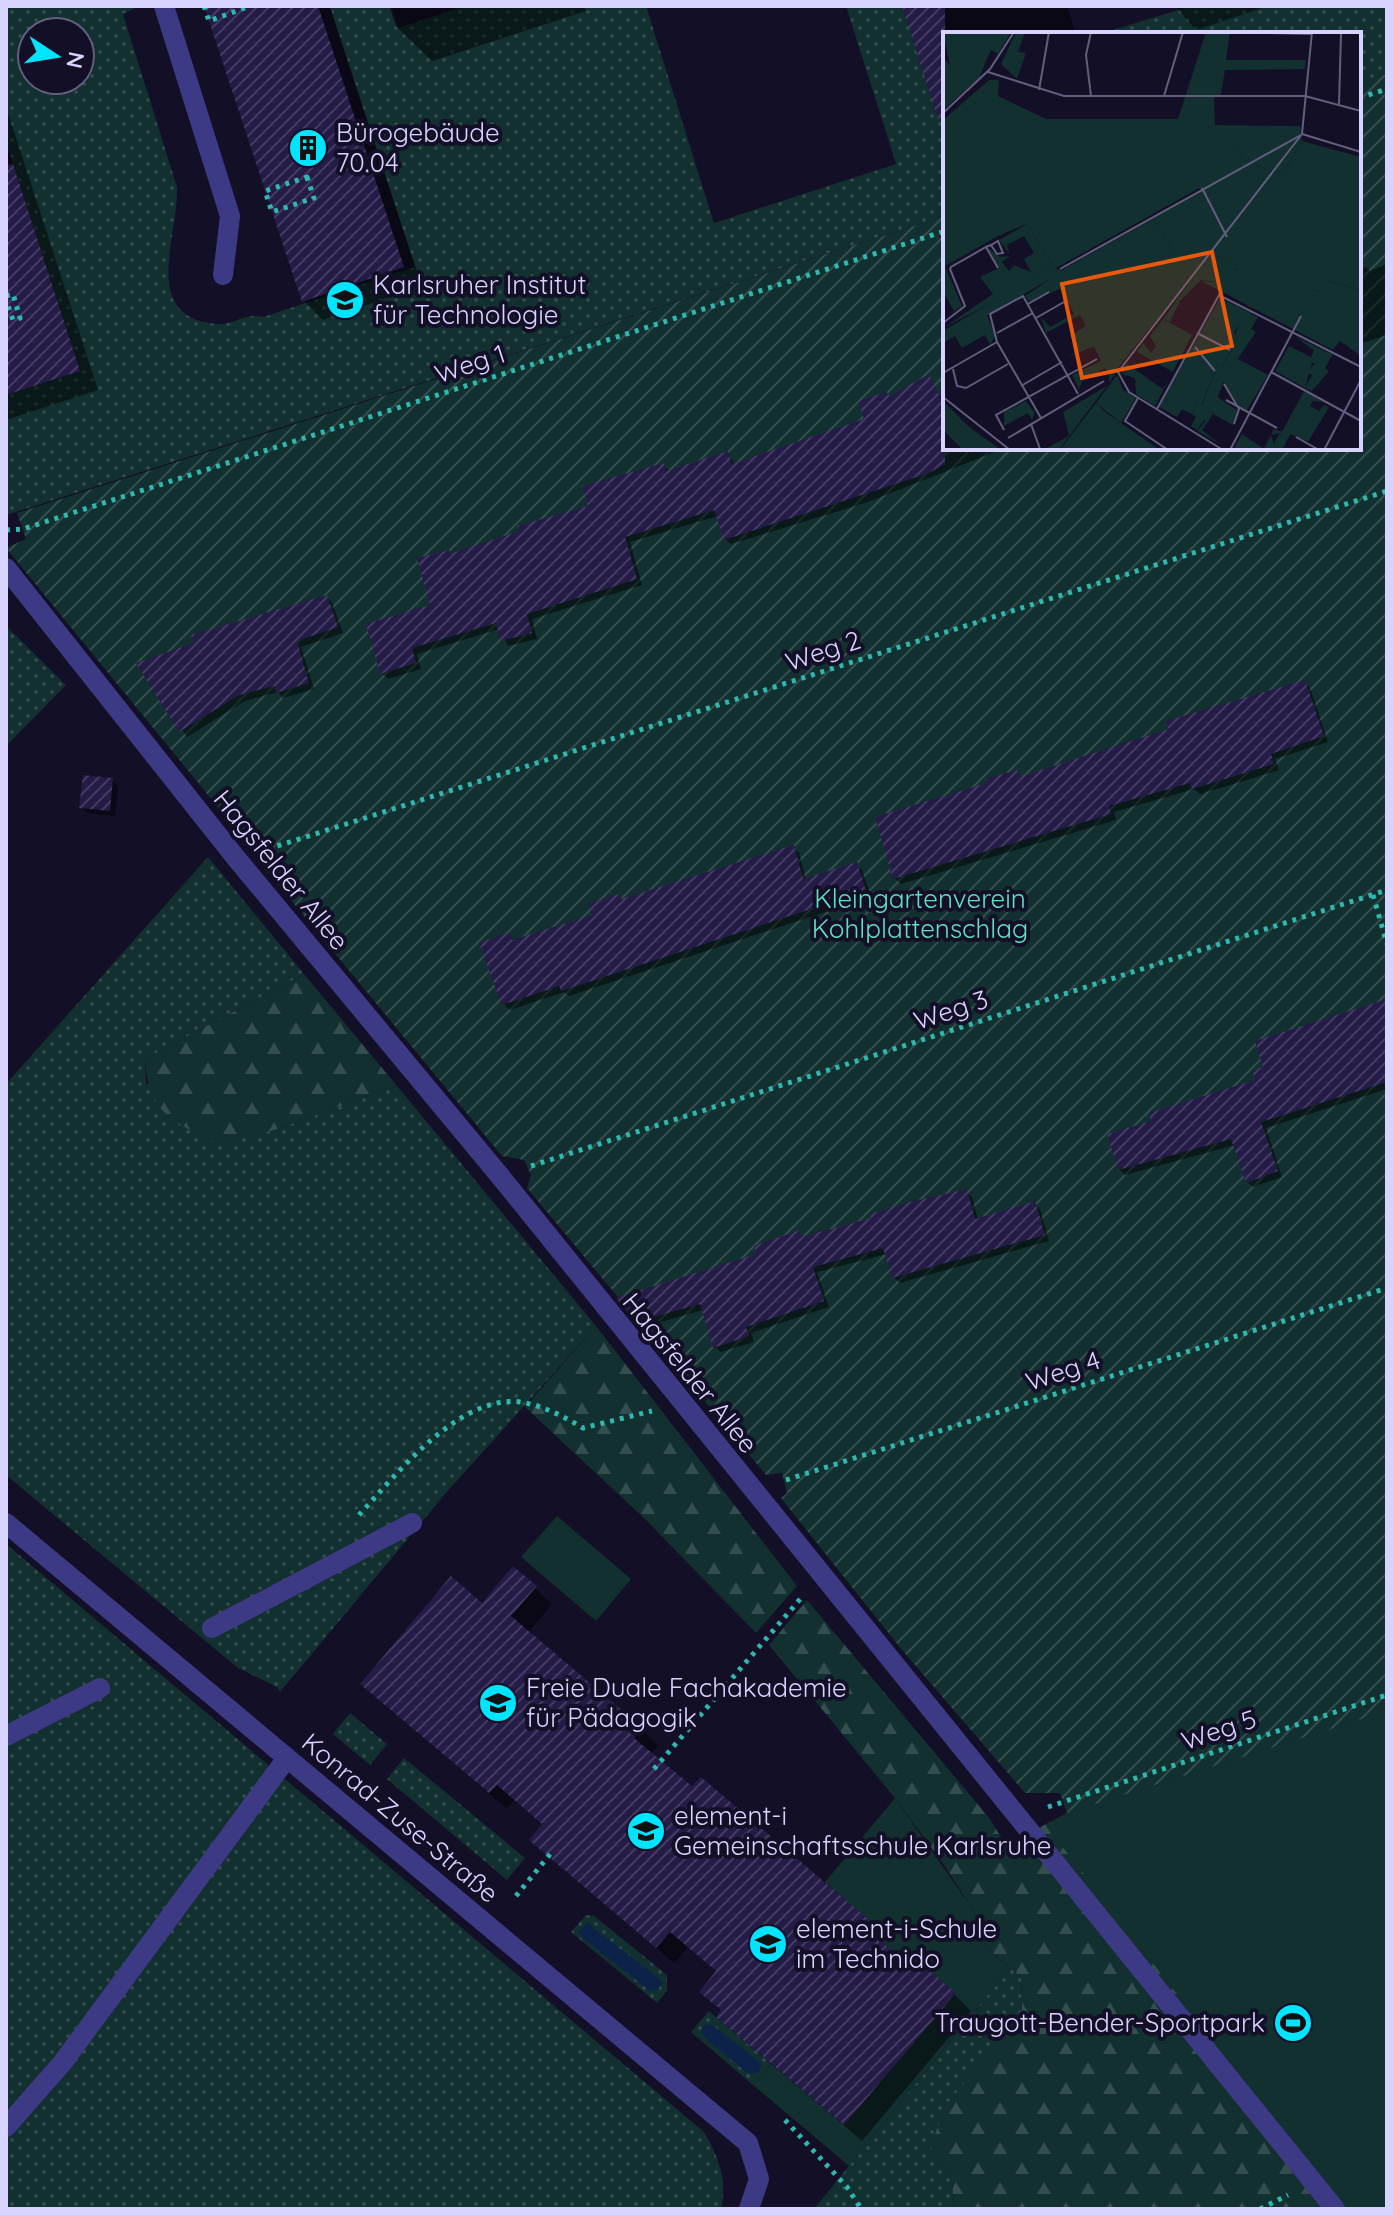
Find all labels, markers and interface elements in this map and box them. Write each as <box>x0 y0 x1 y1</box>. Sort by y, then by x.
north arrow <box>16 16 96 96</box>
inset map <box>943 32 1361 450</box>
text: N <box>60 49 91 71</box>
place label: Bürogebäude 70.04 <box>336 116 500 179</box>
building icon: Bürogebäude 70.04 <box>287 127 329 169</box>
place label: Karlsruher Institut für Technologie <box>373 268 586 331</box>
school or university icon: Karlsruher Institut für Technologie <box>324 279 366 321</box>
street label: Weg 1 <box>430 337 509 390</box>
street label: Weg 2 <box>781 623 865 678</box>
street label: Hagsfelder Allee <box>207 783 356 957</box>
park label: Kleingartenverein Kohlplattenschlag <box>812 882 1028 945</box>
street label: Weg 3 <box>909 982 992 1037</box>
street label: Hagsfelder Allee <box>616 1286 765 1460</box>
street label: Weg 4 <box>1021 1343 1104 1398</box>
place label: Freie Duale Fachakademie für Pädagogik <box>526 1671 847 1734</box>
school or university icon: Freie Duale Fachakademie für Pädagogik <box>477 1682 519 1724</box>
street label: Weg 5 <box>1177 1702 1260 1757</box>
street label: Konrad-Zuse-Straße <box>295 1726 505 1910</box>
place label: element-i Gemeinschaftsschule Karlsruhe <box>674 1799 1051 1862</box>
school or university icon: element-i Gemeinschaftsschule Karlsruhe <box>625 1810 667 1852</box>
place label: element-i-Schule im Technido <box>796 1912 997 1975</box>
school or university icon: element-i-Schule im Technido <box>747 1923 789 1965</box>
sports icon: Traugott-Bender-Sportpark <box>1272 2002 1314 2044</box>
place label: Traugott-Bender-Sportpark <box>934 2006 1265 2039</box>

